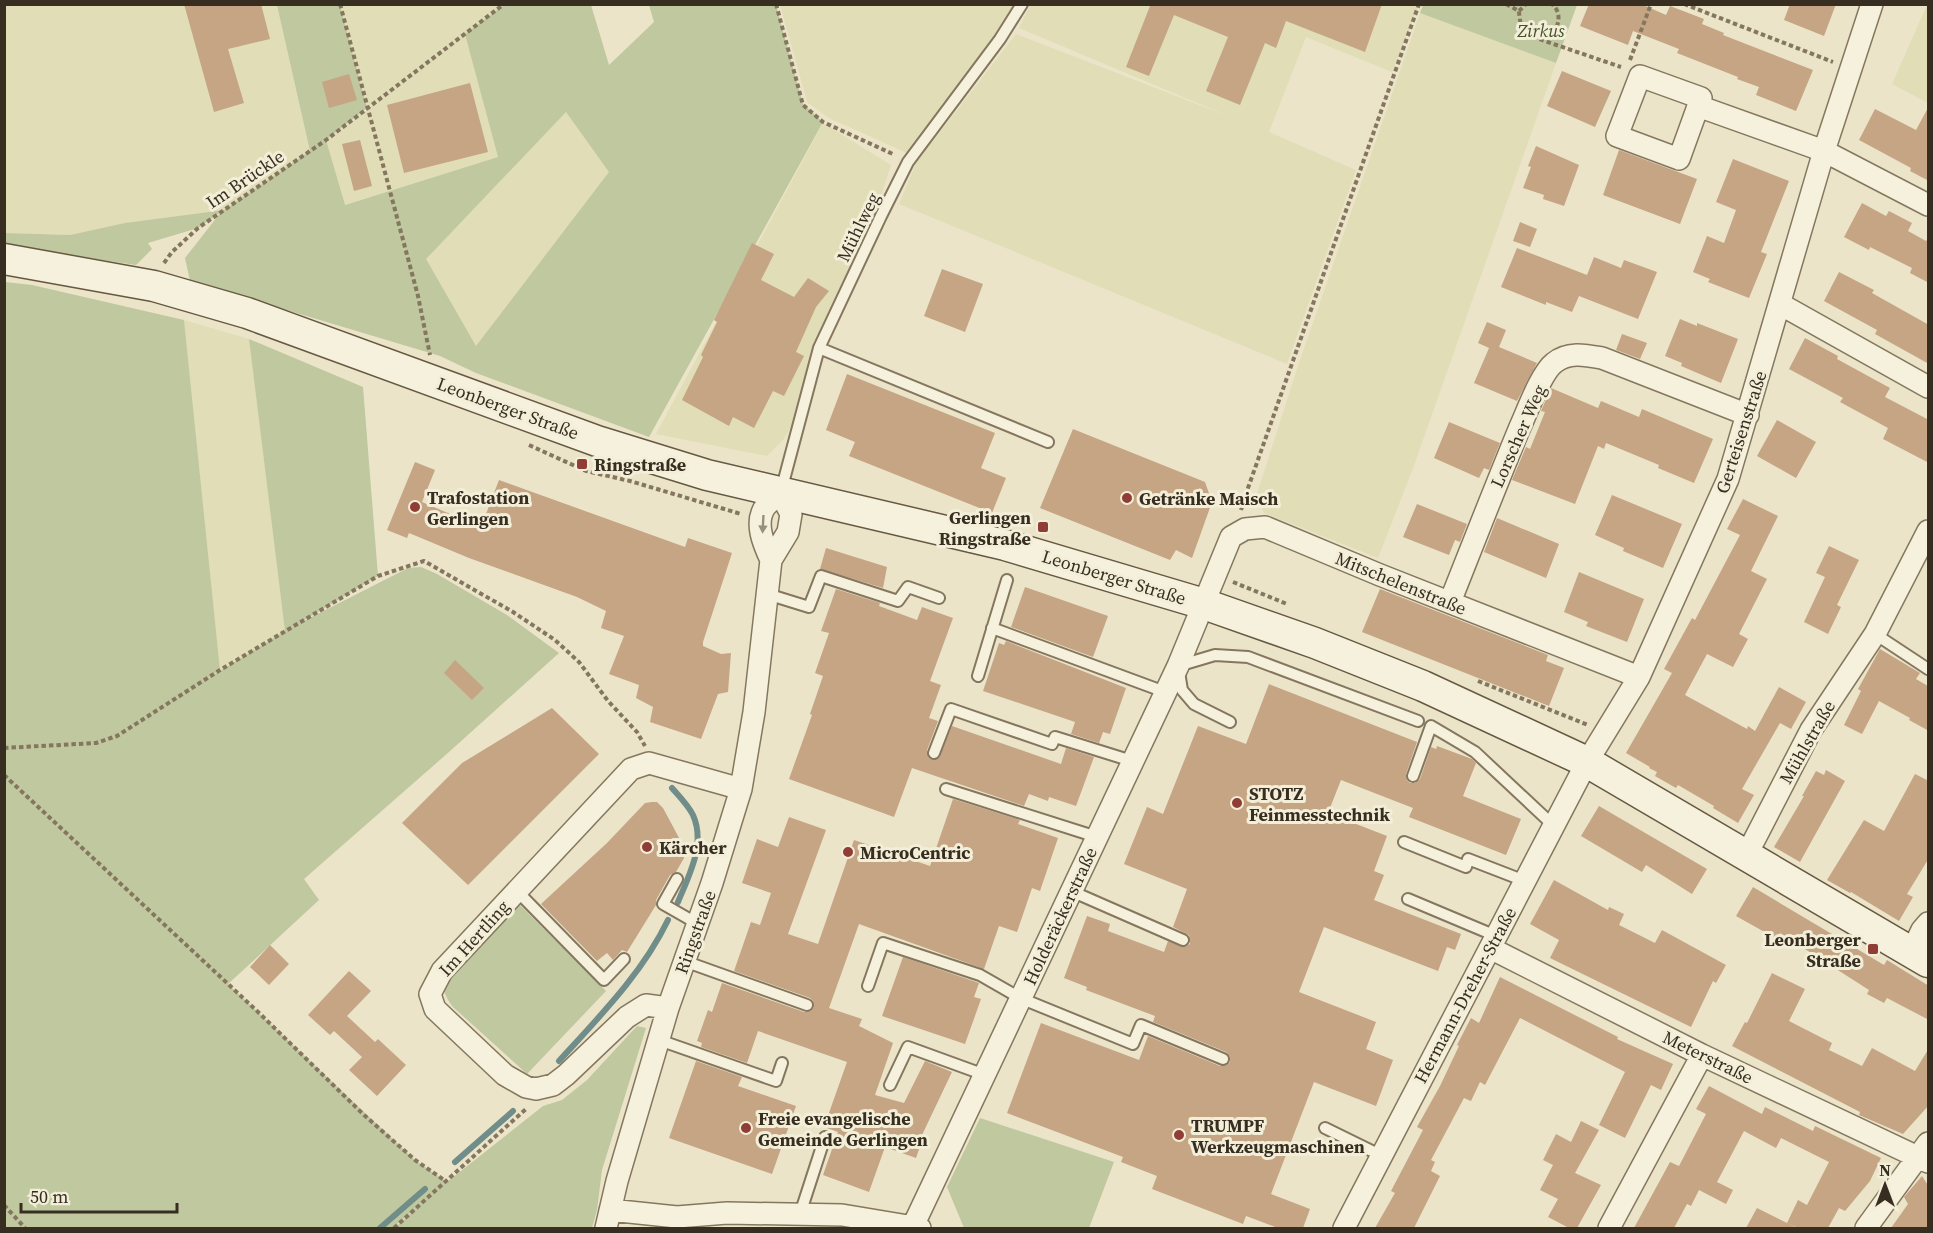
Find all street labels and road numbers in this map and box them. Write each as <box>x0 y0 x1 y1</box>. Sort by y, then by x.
street label: Im Brückle <box>201 144 289 214</box>
street label: Mühlweg <box>830 188 886 266</box>
street label: Gerteisenstraße <box>1709 367 1773 497</box>
street label: Leonberger Straße <box>434 371 582 445</box>
street label: Lorscher Weg <box>1484 381 1552 491</box>
street label: Leonberger Straße <box>1039 543 1189 611</box>
street label: Mitschelenstraße <box>1332 545 1470 621</box>
street label: Mühlstraße <box>1773 696 1841 788</box>
street label: Holderäckerstraße <box>1017 843 1103 989</box>
street label: Ringstraße <box>668 887 722 977</box>
street label: Im Hertling <box>433 894 515 982</box>
street label: Hermann-Dreher-Straße <box>1408 902 1522 1088</box>
street label: Meterstraße <box>1659 1024 1757 1090</box>

